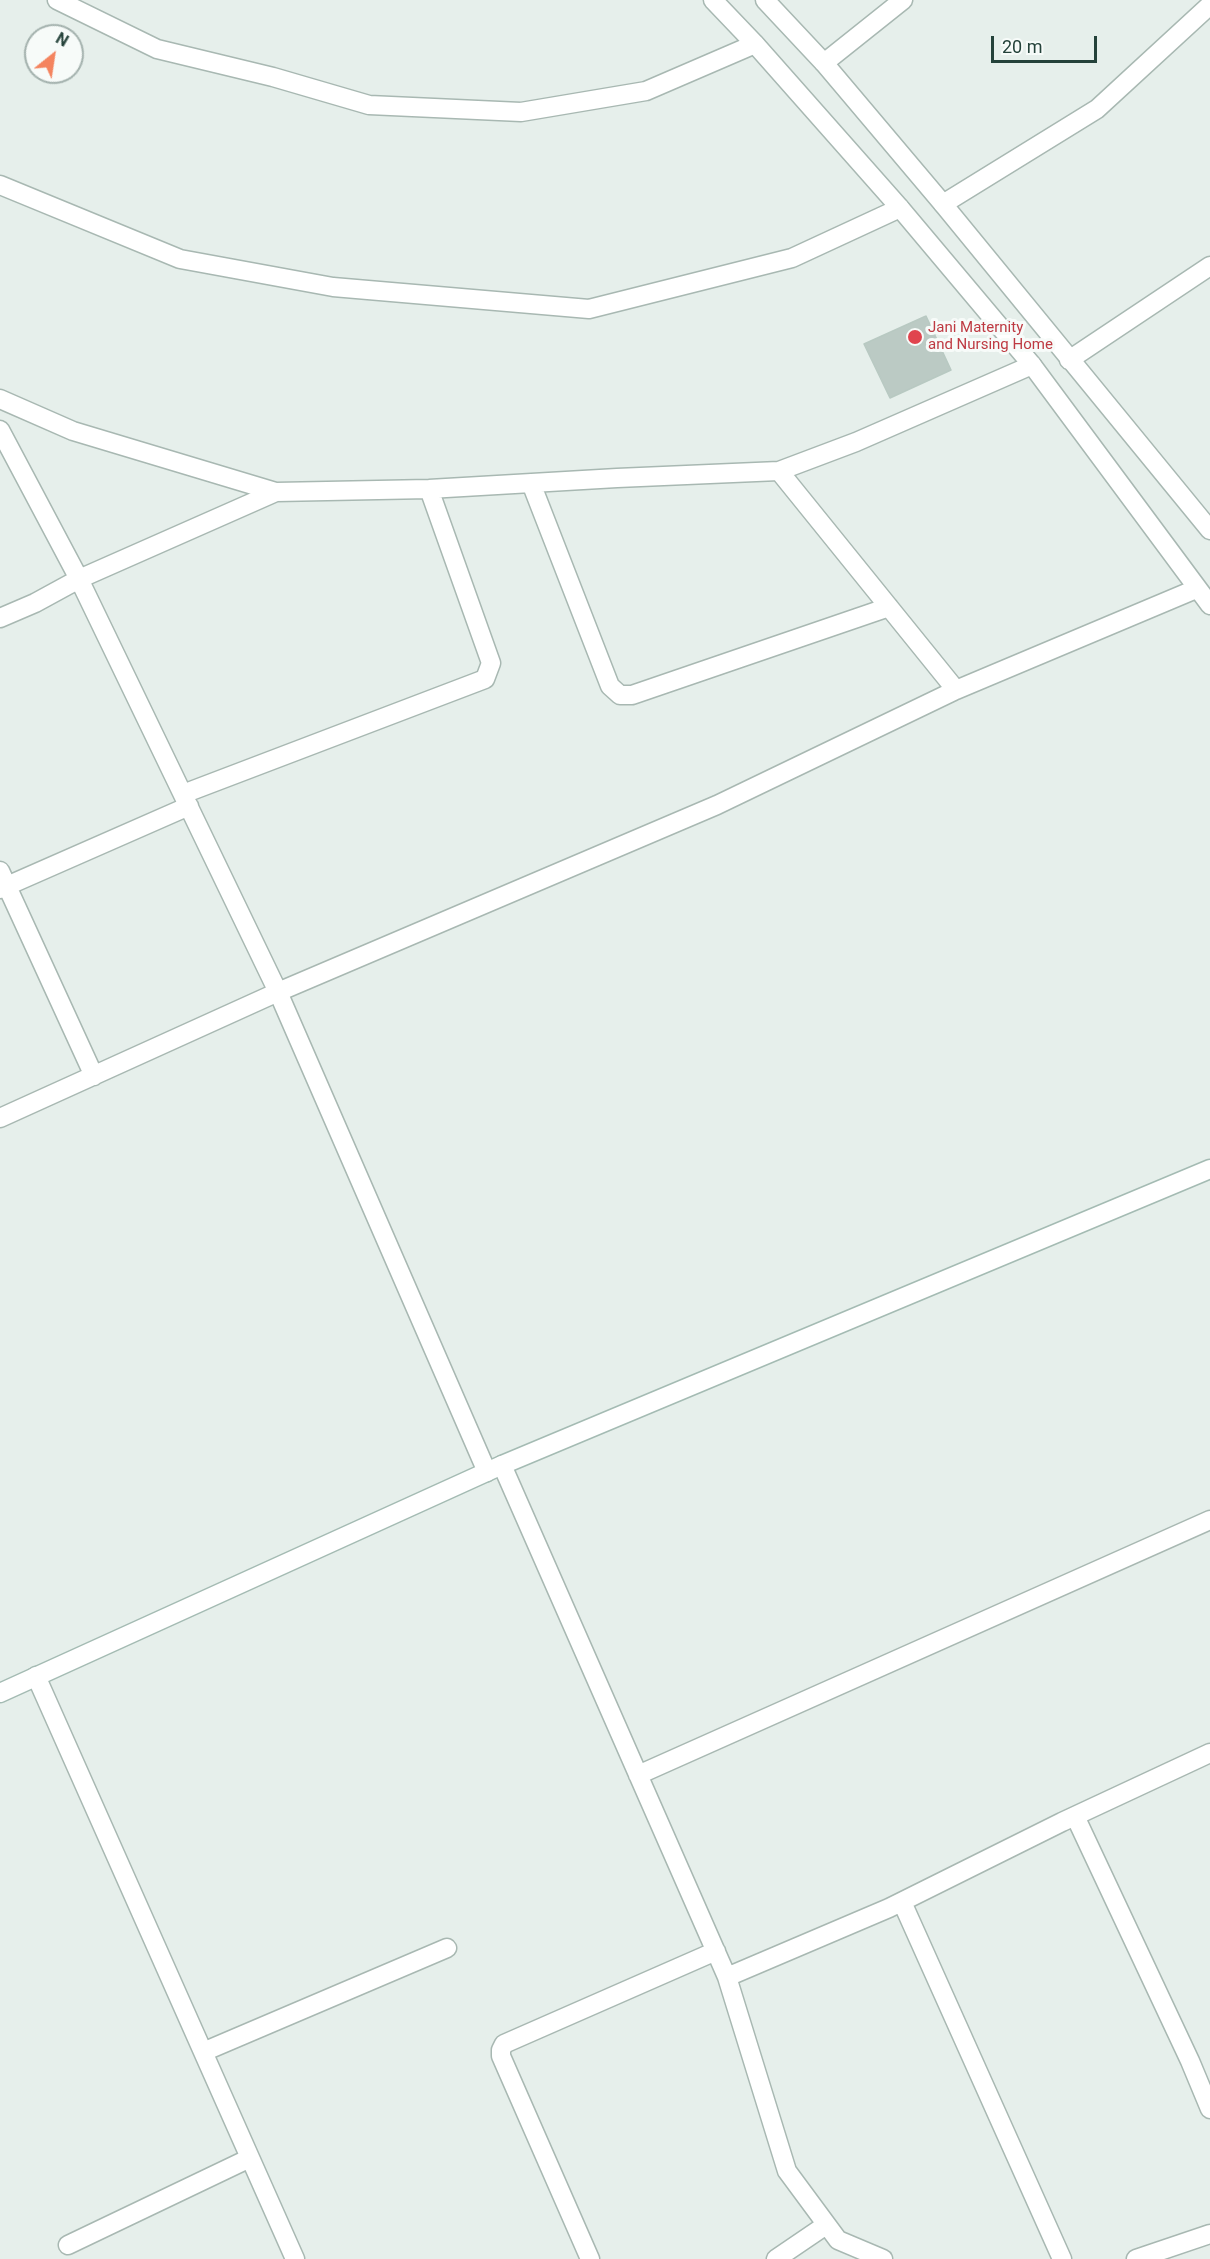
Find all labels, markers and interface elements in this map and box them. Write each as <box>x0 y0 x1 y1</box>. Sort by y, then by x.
north arrow <box>24 24 84 84</box>
scale bar <box>994 24 1100 62</box>
text: N <box>53 29 72 51</box>
text: 20 m <box>1002 36 1042 57</box>
place label: Jani Maternity and Nursing Home <box>928 319 1053 354</box>
marker: Jani Maternity and Nursing Home <box>906 328 924 346</box>

